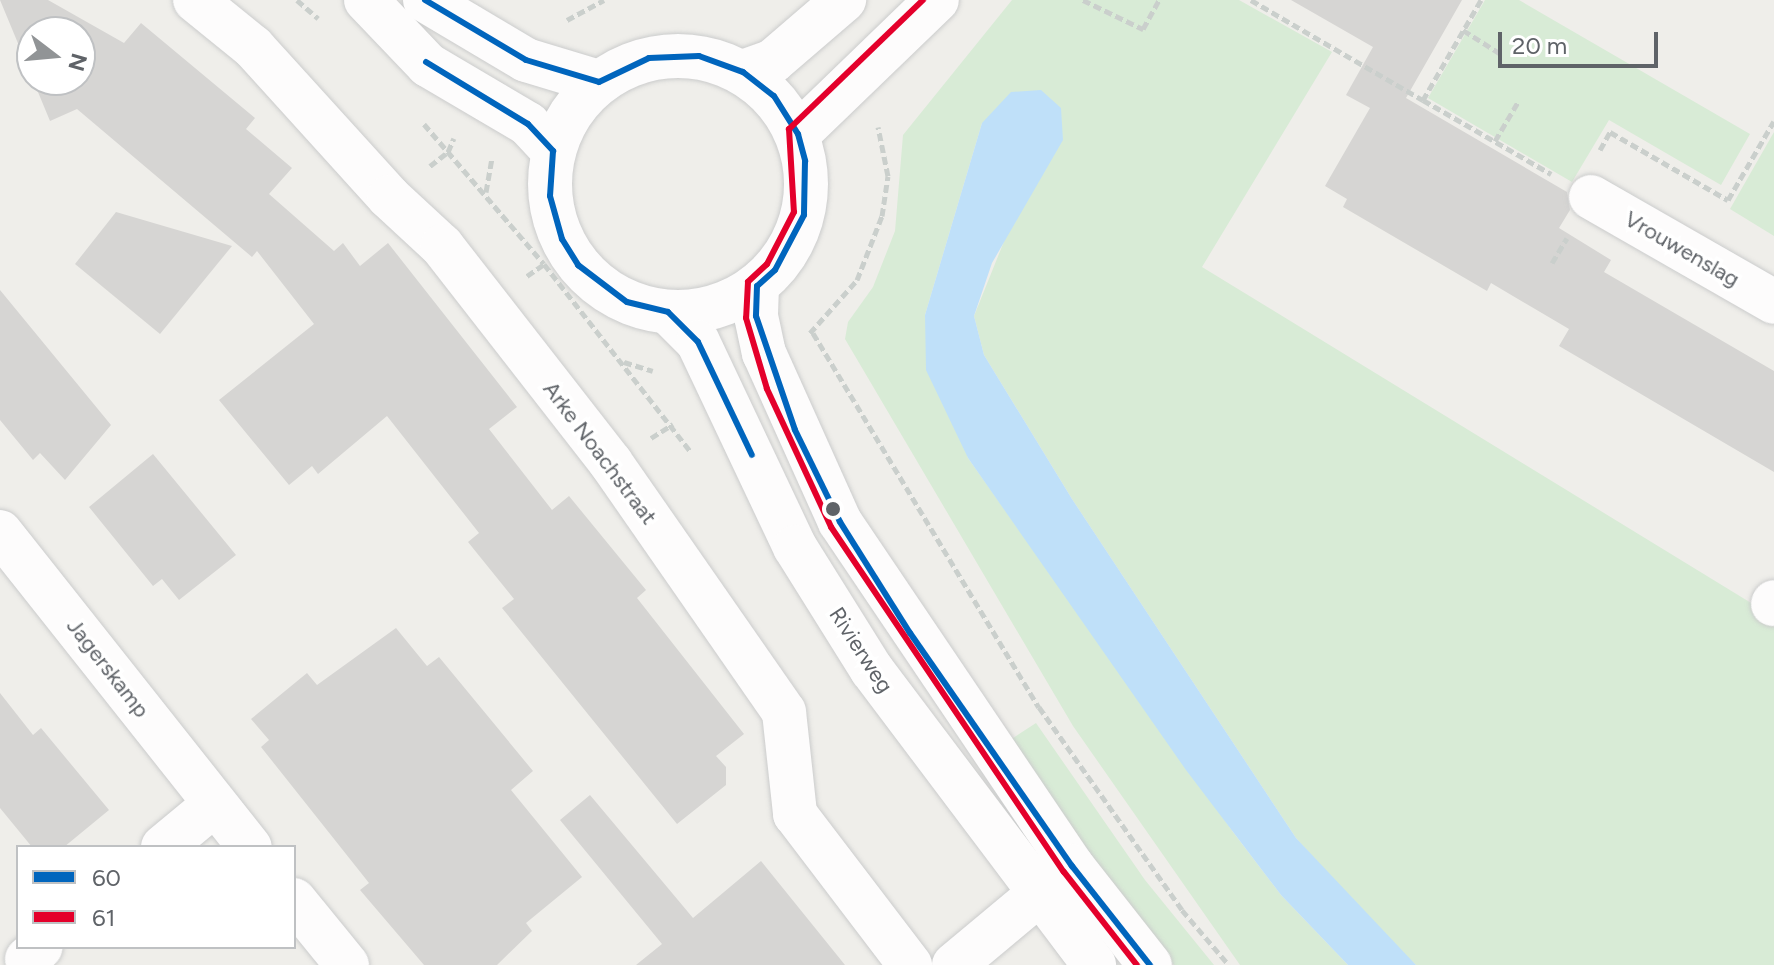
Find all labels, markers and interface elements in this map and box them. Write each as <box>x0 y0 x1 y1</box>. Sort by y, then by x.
north arrow <box>16 16 96 96</box>
scale bar <box>1502 16 1662 66</box>
text: 20 m <box>1512 31 1567 60</box>
text: N <box>62 50 93 74</box>
street label: Vrouwenslag <box>1620 206 1744 292</box>
street label: Arke Noachstraat <box>538 376 662 530</box>
unlabelled marker <box>825 501 841 517</box>
street label: Rivierweg <box>824 602 898 698</box>
street label: Jagerskamp <box>61 613 155 723</box>
legend <box>16 845 296 949</box>
text: 60 <box>92 863 121 892</box>
text: 61 <box>92 903 116 932</box>

